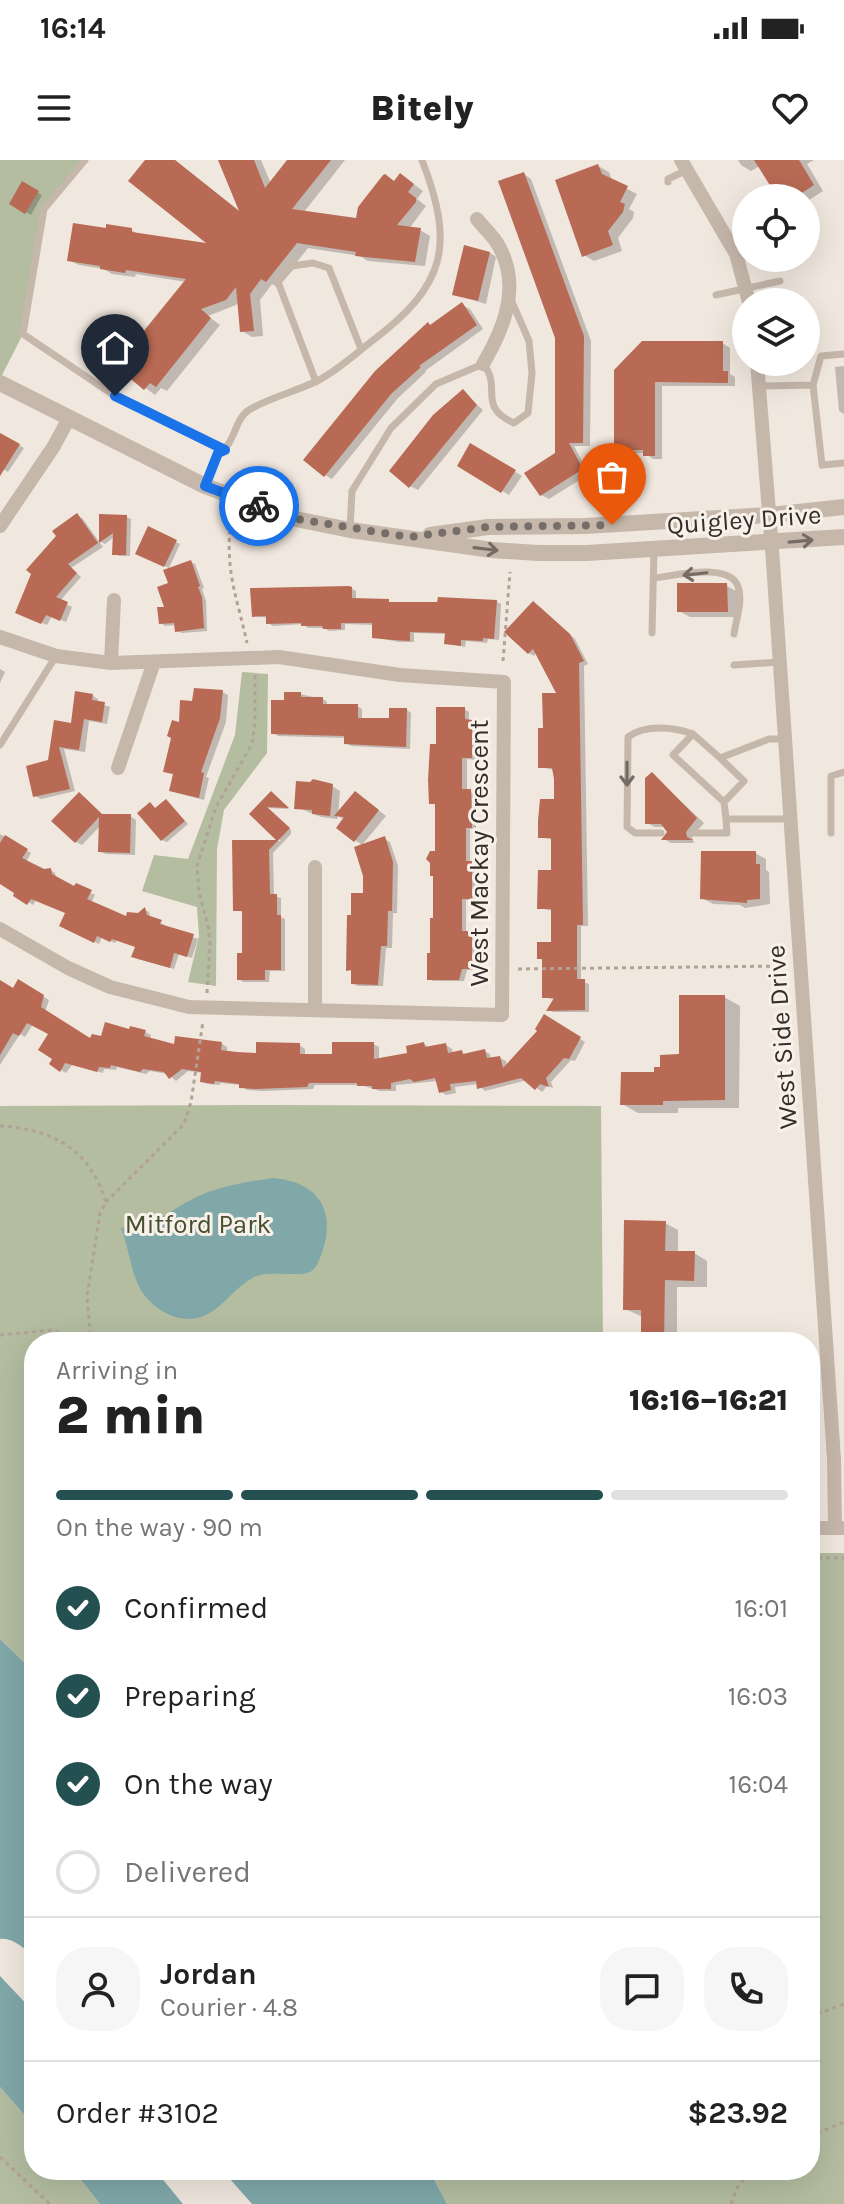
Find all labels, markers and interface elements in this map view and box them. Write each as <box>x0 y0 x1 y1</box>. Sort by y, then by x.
text: 16:14 <box>40 10 106 46</box>
icon: menu <box>32 86 76 130</box>
icon: heart <box>768 86 812 130</box>
text: Bitely <box>370 87 474 129</box>
map controls <box>732 184 820 376</box>
button: locate <box>732 184 820 272</box>
button: layers <box>732 288 820 376</box>
pin <box>81 314 149 396</box>
icon: home <box>93 326 137 370</box>
pin <box>578 443 646 525</box>
icon: bag <box>590 455 634 499</box>
courier <box>219 466 299 546</box>
icon: bike <box>237 484 281 528</box>
street label: Quigley Drive <box>666 499 822 541</box>
one-way arrow <box>787 533 814 548</box>
one-way arrow <box>473 542 498 557</box>
one-way arrow <box>682 566 709 581</box>
street label: West Mackay Crescent <box>464 719 495 986</box>
one-way arrow <box>620 760 635 787</box>
street label: West Side Drive <box>760 944 804 1130</box>
park label: Mitford Park <box>125 1209 271 1240</box>
text: Arriving in <box>56 1355 178 1386</box>
text: 16:16–16:21 <box>629 1382 788 1418</box>
text: 2 min <box>56 1385 205 1446</box>
text: On the way · 90 m <box>56 1512 263 1543</box>
icon: check <box>56 1586 100 1630</box>
text: Confirmed <box>124 1590 268 1626</box>
text: 16:01 <box>735 1593 788 1624</box>
icon: check <box>56 1674 100 1718</box>
text: Preparing <box>124 1678 256 1714</box>
text: 16:03 <box>728 1681 788 1712</box>
icon: check <box>56 1762 100 1806</box>
text: On the way <box>124 1766 273 1802</box>
text: 16:04 <box>729 1769 788 1800</box>
text: Delivered <box>124 1854 251 1890</box>
button: person <box>56 1947 140 2031</box>
button: chat <box>600 1947 684 2031</box>
button: phone <box>704 1947 788 2031</box>
text: Jordan <box>160 1956 257 1992</box>
text: Courier · 4.8 <box>160 1992 298 2023</box>
text: Order #3102 <box>56 2095 219 2131</box>
text: $23.92 <box>688 2095 788 2131</box>

